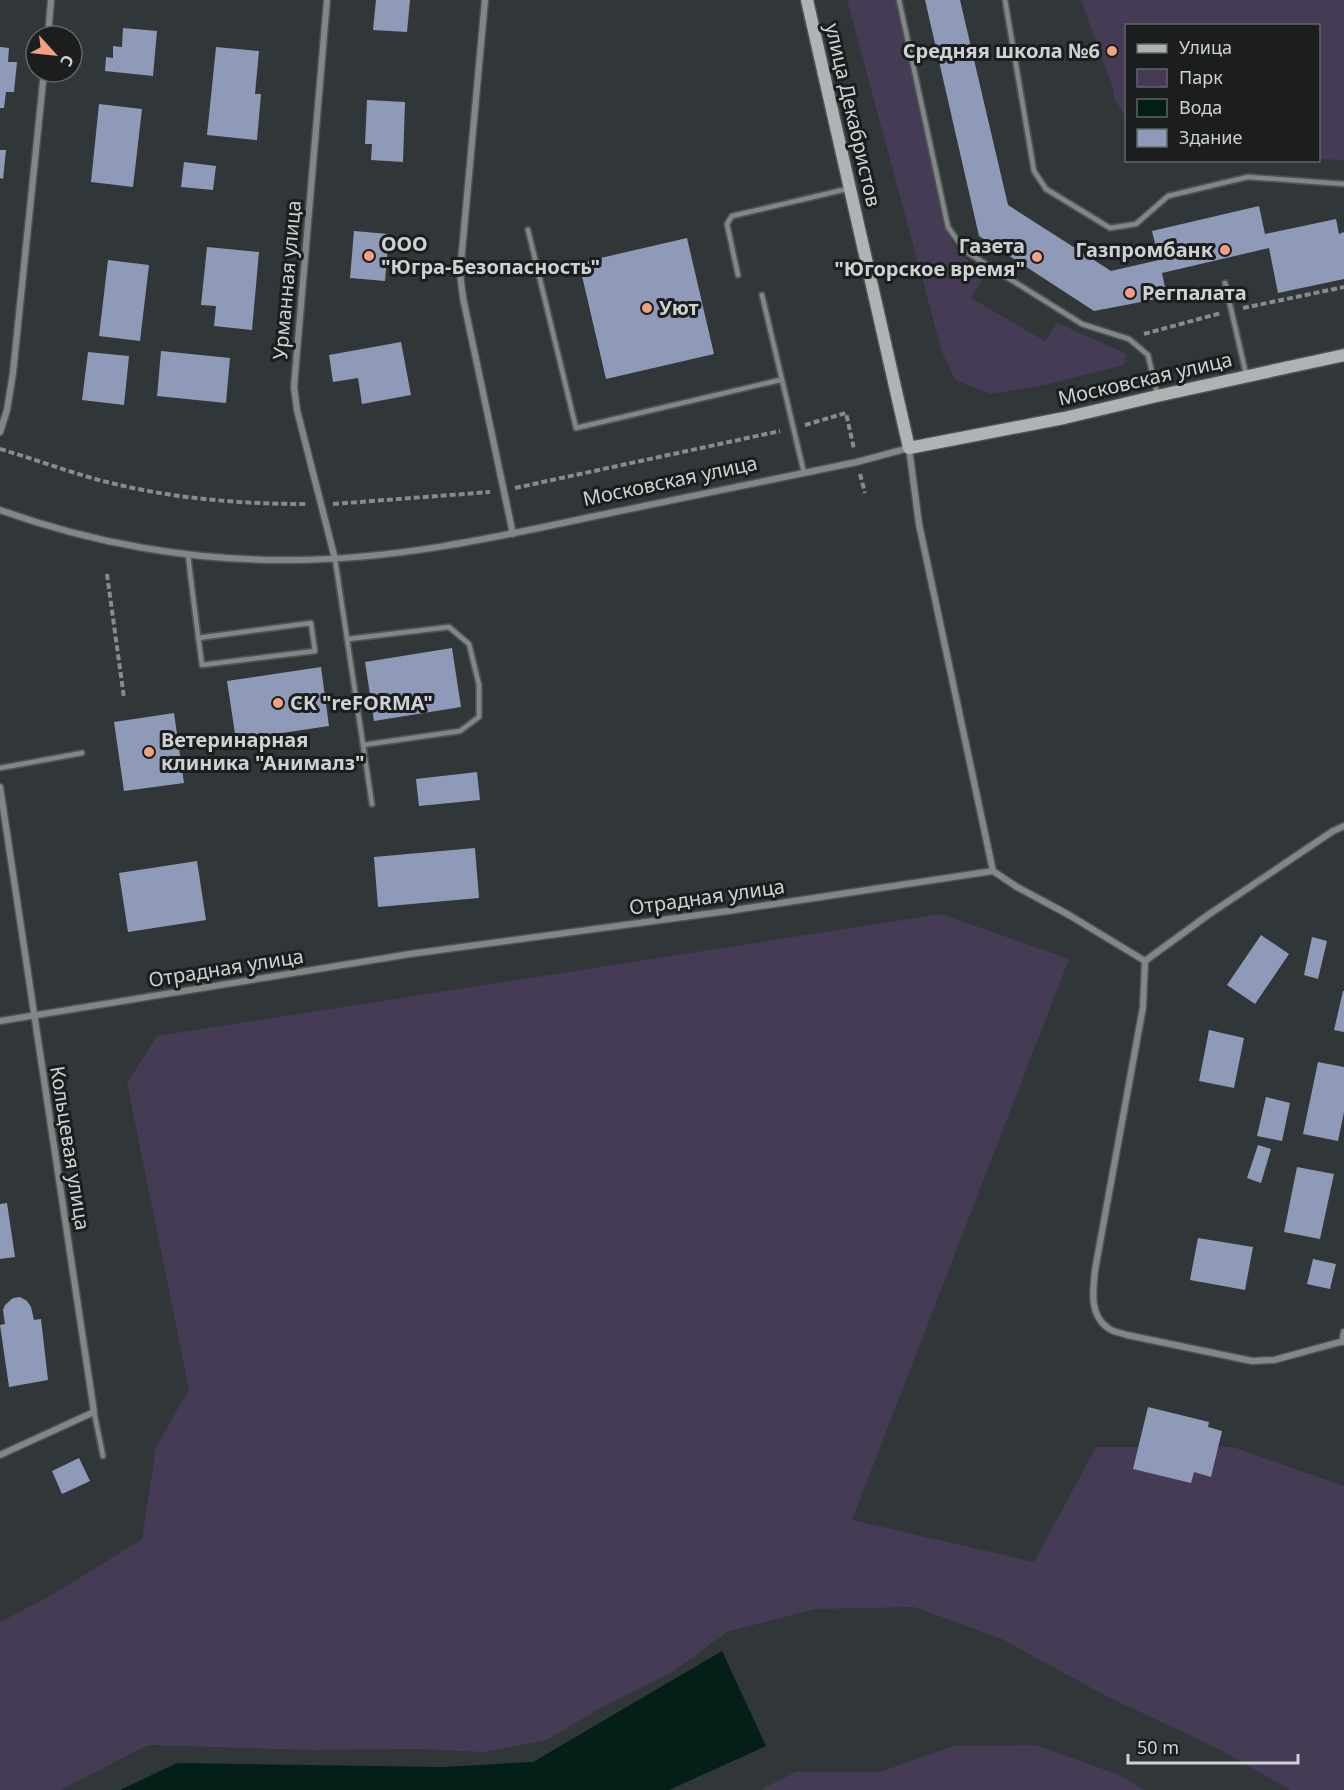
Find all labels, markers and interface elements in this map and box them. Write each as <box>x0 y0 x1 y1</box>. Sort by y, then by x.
street label: улица Декабристов <box>819 21 888 209</box>
north arrow <box>24 24 84 84</box>
legend <box>1125 24 1320 162</box>
text: Улица <box>1179 35 1232 59</box>
place label: Средняя школа №6 <box>903 37 1100 64</box>
marker: Средняя школа №6 <box>1105 44 1119 58</box>
text: С <box>55 51 80 70</box>
text: Парк <box>1179 65 1223 89</box>
text: Вода <box>1179 95 1222 119</box>
text: Здание <box>1179 125 1243 149</box>
street label: Урманная улица <box>266 199 307 361</box>
place label: ООО "Югра-Безопасность" <box>381 230 600 280</box>
place label: Газета "Югорское время" <box>834 232 1025 282</box>
place label: Газпромбанк <box>1076 236 1214 263</box>
marker: Газпромбанк <box>1218 243 1232 257</box>
marker: ООО "Югра-Безопасность" <box>362 249 376 263</box>
marker: Газета "Югорское время" <box>1030 250 1044 264</box>
place label: Регпалата <box>1142 279 1247 306</box>
marker: Регпалата <box>1123 286 1137 300</box>
place label: Уют <box>659 294 699 321</box>
marker: Уют <box>640 301 654 315</box>
street label: Московская улица <box>1055 345 1235 412</box>
street label: Московская улица <box>580 449 760 512</box>
place label: СК "reFORMA" <box>290 689 433 716</box>
marker: СК "reFORMA" <box>271 696 285 710</box>
place label: Ветеринарная клиника "Анималз" <box>161 726 365 776</box>
marker: Ветеринарная клиника "Анималз" <box>142 745 156 759</box>
street label: Отрадная улица <box>627 872 786 921</box>
street label: Отрадная улица <box>146 942 305 993</box>
street label: Кольцевая улица <box>44 1064 97 1232</box>
scale bar <box>1128 1727 1298 1765</box>
text: 50 m <box>1137 1735 1179 1759</box>

